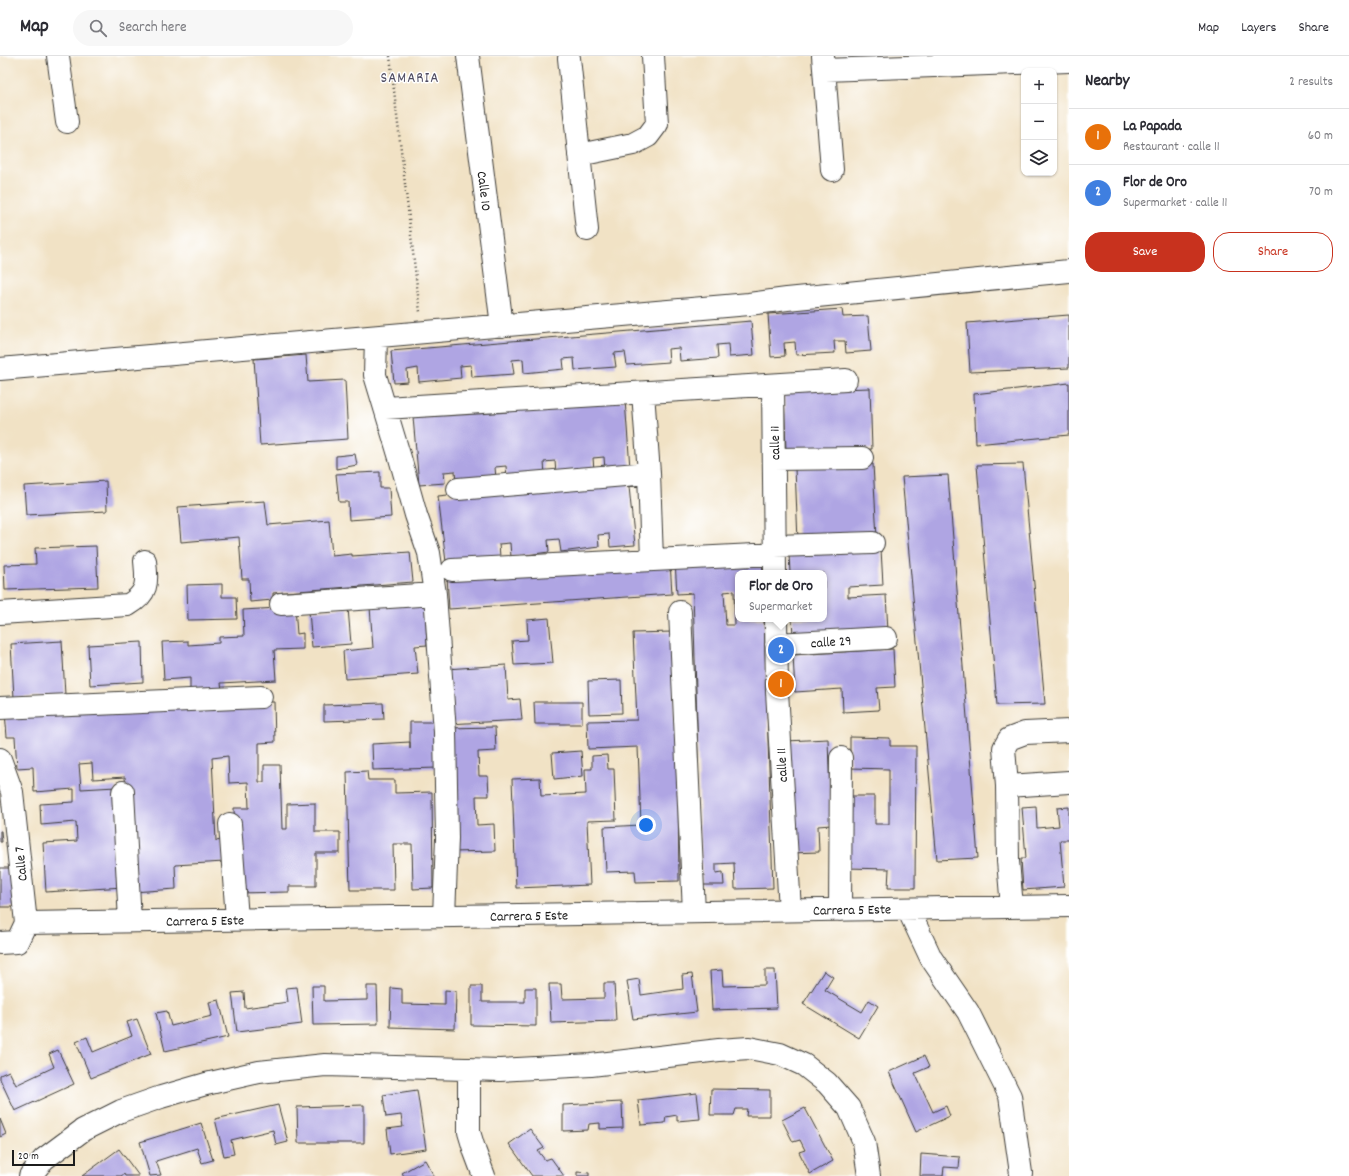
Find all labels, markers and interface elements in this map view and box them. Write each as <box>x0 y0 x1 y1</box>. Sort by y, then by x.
search box <box>73 10 353 46</box>
text: Map <box>20 14 49 41</box>
icon: search <box>87 17 109 39</box>
text: Search here <box>119 17 187 39</box>
text: Map <box>1198 18 1219 38</box>
text: Layers <box>1241 18 1276 38</box>
text: Share <box>1298 18 1329 38</box>
district label: SAMARIA <box>381 68 439 90</box>
map controls <box>1021 68 1057 176</box>
button: + <box>1021 68 1057 104</box>
text: Nearby <box>1085 70 1129 94</box>
text: 2 results <box>1289 73 1333 92</box>
button: − <box>1021 104 1057 140</box>
text: La Papada <box>1123 116 1181 138</box>
text: 1 <box>1097 127 1099 146</box>
text: 60 m <box>1308 127 1333 146</box>
text: Restaurant · calle 11 <box>1123 138 1220 157</box>
button: layers <box>1021 140 1057 176</box>
street label: Calle 10 <box>471 170 495 212</box>
text: Flor de Oro <box>1123 172 1187 194</box>
text: 2 <box>1095 183 1101 202</box>
text: 70 m <box>1309 183 1333 202</box>
text: Supermarket · calle 11 <box>1123 194 1227 213</box>
button: Save <box>1085 232 1205 272</box>
button: Share <box>1213 232 1333 272</box>
street label: calle 11 <box>766 426 786 460</box>
popup <box>735 570 827 622</box>
text: Flor de Oro <box>749 576 813 598</box>
text: Supermarket <box>749 598 813 617</box>
street label: calle 29 <box>810 632 852 654</box>
pin: 2 <box>768 635 794 665</box>
pin: 1 <box>768 669 794 699</box>
street label: calle 11 <box>772 747 794 783</box>
your location <box>636 815 656 835</box>
street label: Calle 7 <box>10 845 34 882</box>
street label: Carrera 5 Este <box>813 900 891 922</box>
street label: Carrera 5 Este <box>490 906 568 928</box>
street label: Carrera 5 Este <box>166 911 244 933</box>
scale bar <box>12 1148 75 1167</box>
text: 20 m <box>18 1149 39 1165</box>

